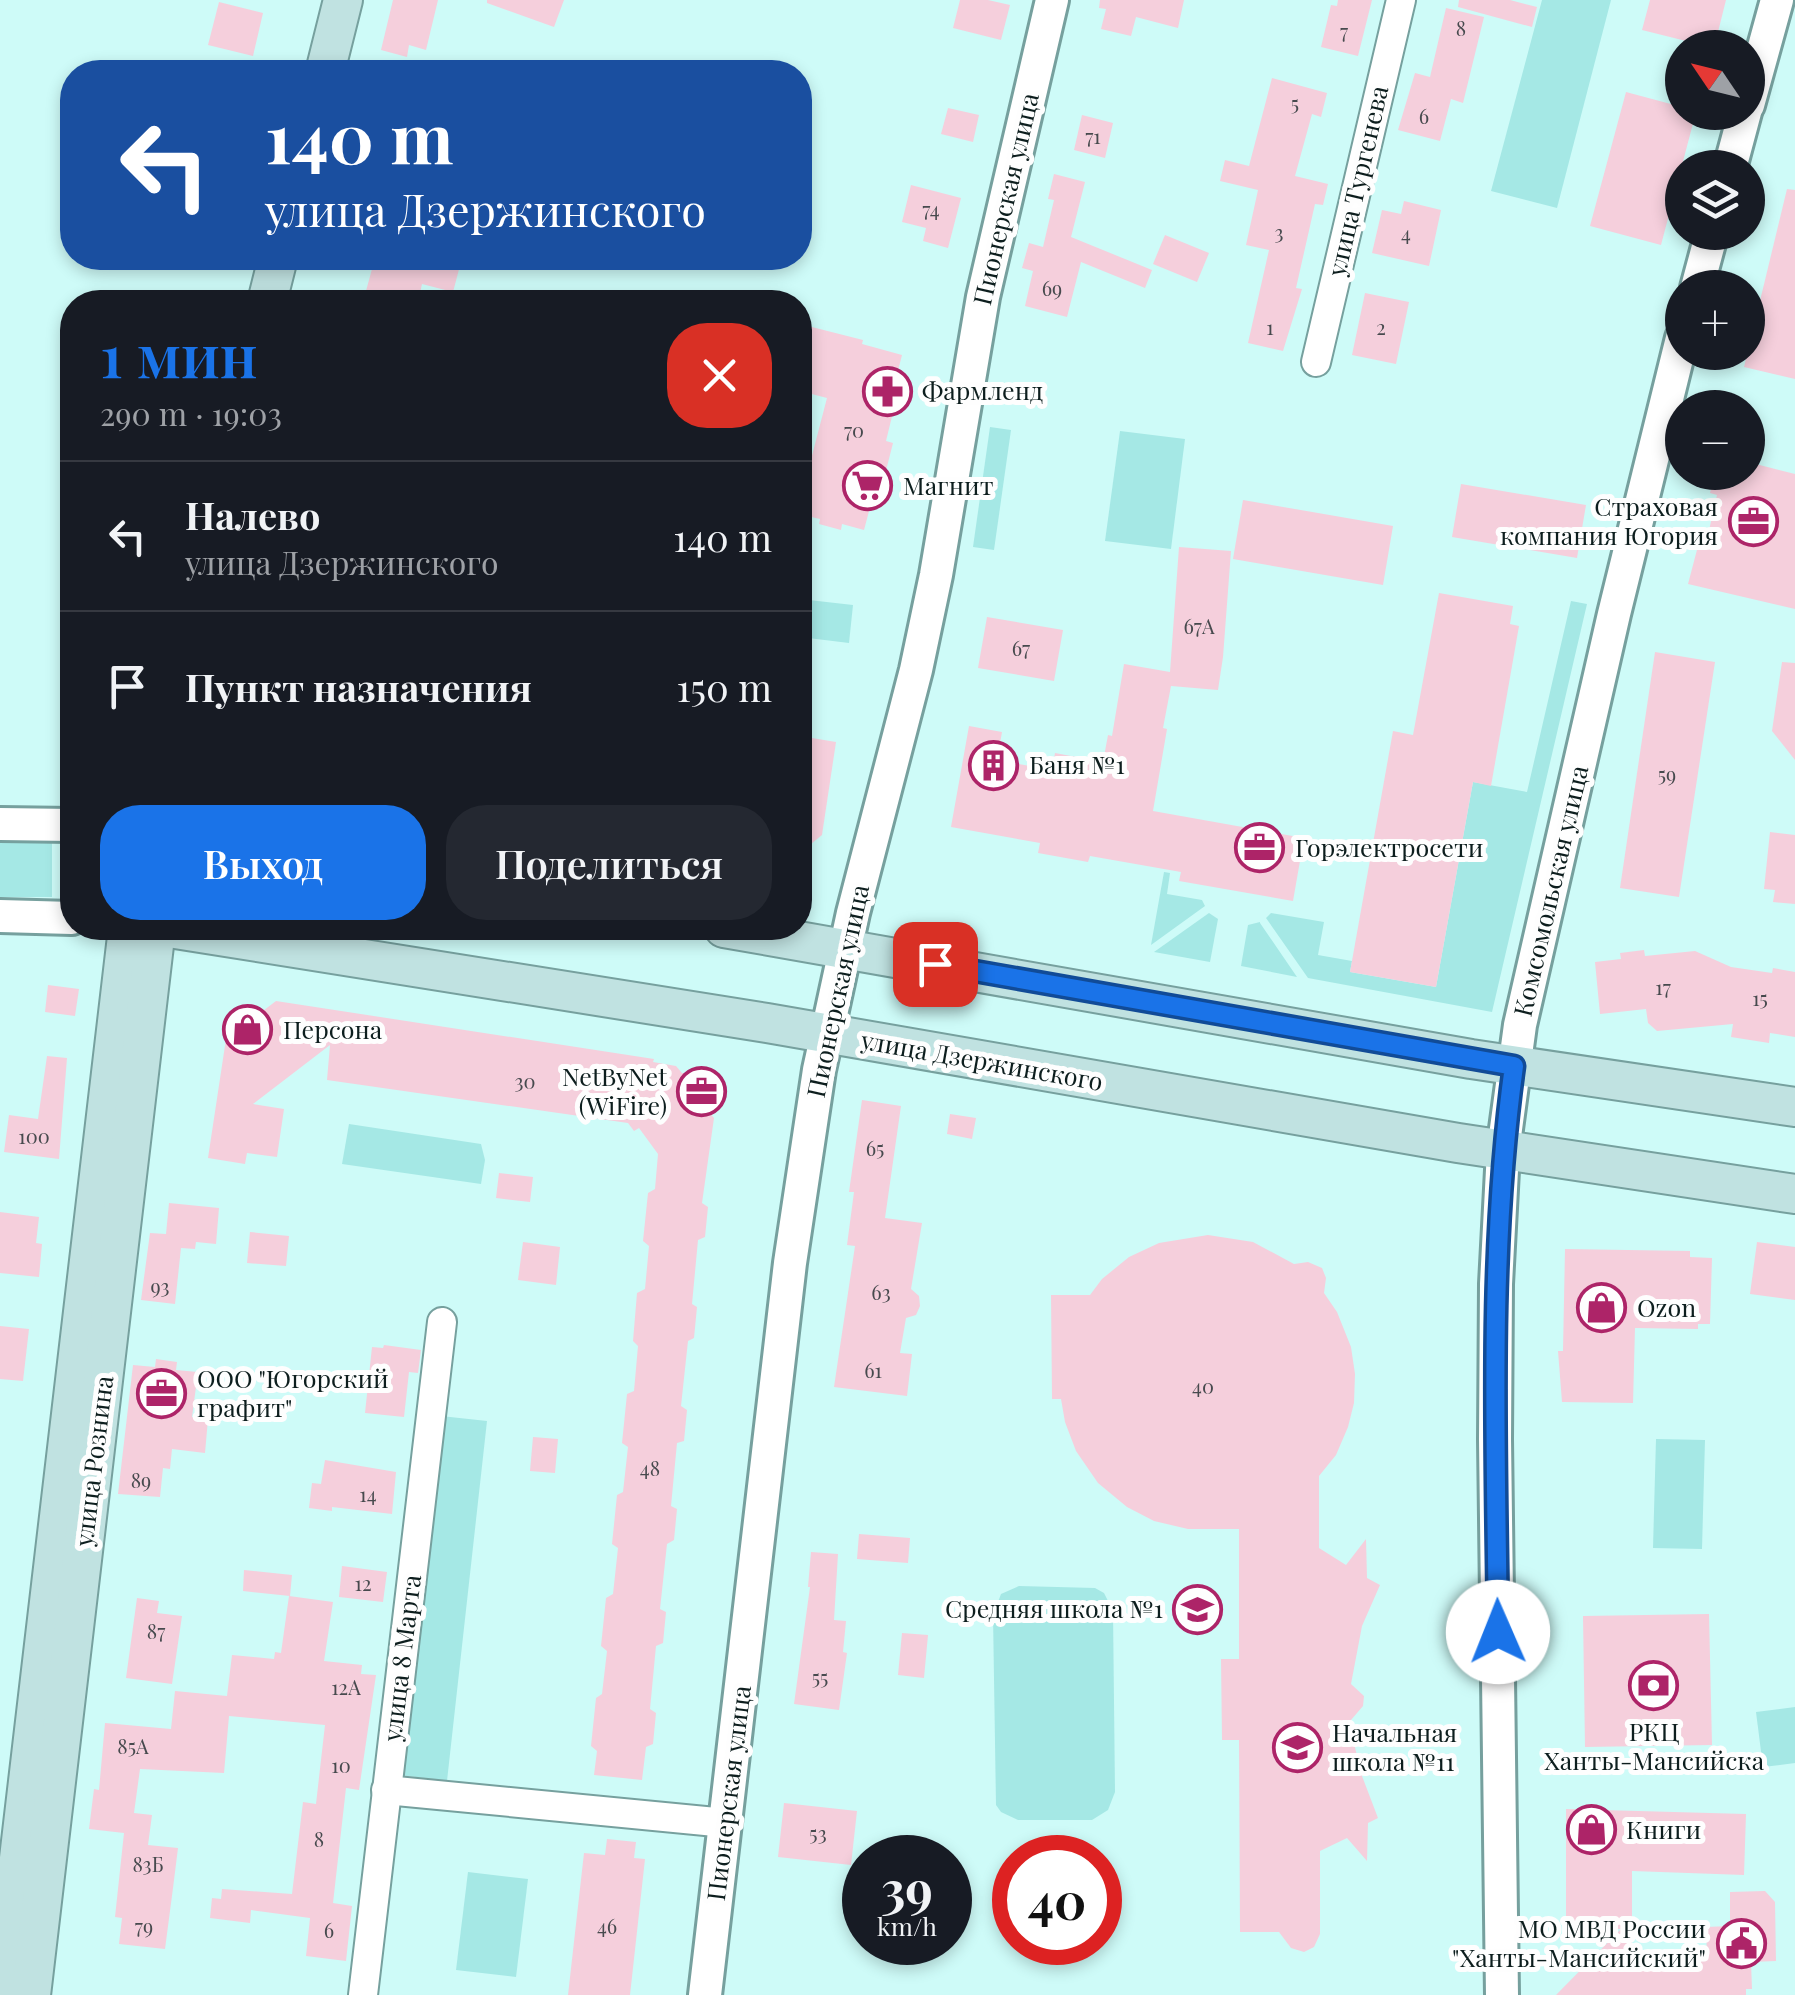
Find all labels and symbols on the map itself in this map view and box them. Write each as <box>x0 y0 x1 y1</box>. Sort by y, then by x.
house number: 8 <box>1456 14 1466 41</box>
house number: 7 <box>1340 17 1348 44</box>
north arrow <box>1665 30 1765 130</box>
street label: улица Тургенева <box>1318 82 1395 280</box>
street label: Пионерская улица <box>964 89 1045 308</box>
house number: 5 <box>1291 89 1299 116</box>
house number: 6 <box>1419 102 1429 129</box>
house number: 71 <box>1085 122 1101 149</box>
house number: 74 <box>922 195 940 222</box>
house number: 3 <box>1274 218 1284 245</box>
house number: 4 <box>1401 219 1411 246</box>
house number: 69 <box>1042 274 1062 301</box>
house number: 1 <box>1266 313 1274 340</box>
house number: 2 <box>1376 313 1386 340</box>
pharmacy icon: Фармленд <box>861 365 913 417</box>
place label: Фармленд <box>922 373 1043 406</box>
house number: 70 <box>844 416 864 443</box>
supermarket icon: Магнит <box>842 460 894 512</box>
place label: Магнит <box>903 468 994 501</box>
place label: Страховая компания Югория <box>1500 489 1718 551</box>
office icon: Страховая компания Югория <box>1727 495 1779 547</box>
house number: 67А <box>1183 612 1215 639</box>
house number: 67 <box>1012 634 1030 661</box>
building icon: Баня №1 <box>968 739 1020 791</box>
place label: Баня №1 <box>1029 747 1125 780</box>
house number: 59 <box>1658 760 1676 787</box>
street label: Комсомольская улица <box>1505 761 1595 1019</box>
office icon: Горэлектросети <box>1234 822 1286 874</box>
place label: Горэлектросети <box>1295 830 1483 863</box>
street label: Пионерская улица <box>798 881 875 1100</box>
pin <box>893 922 978 1007</box>
house number: 17 <box>1655 973 1671 1000</box>
house number: 15 <box>1752 984 1768 1011</box>
shop icon: Персона <box>222 1004 274 1056</box>
place label: Персона <box>283 1012 383 1045</box>
street label: улица Дзержинского <box>858 1022 1106 1097</box>
place label: NetByNet (WiFire) <box>562 1059 668 1121</box>
office icon: NetByNet (WiFire) <box>676 1065 728 1117</box>
house number: 30 <box>514 1067 536 1094</box>
house number: 100 <box>18 1122 50 1149</box>
house number: 65 <box>866 1134 884 1161</box>
house number: 93 <box>150 1272 170 1299</box>
house number: 63 <box>871 1278 891 1305</box>
shop icon: Ozon <box>1576 1282 1628 1334</box>
place label: Ozon <box>1637 1290 1696 1323</box>
house number: 61 <box>864 1356 882 1383</box>
place label: ООО "Югорский графит" <box>197 1361 389 1423</box>
office icon: ООО "Югорский графит" <box>136 1367 188 1419</box>
house number: 40 <box>1192 1372 1214 1399</box>
street label: улица Рознина <box>66 1373 119 1549</box>
house number: 48 <box>640 1454 660 1481</box>
house number: 89 <box>131 1466 151 1493</box>
house number: 14 <box>359 1480 377 1507</box>
house number: 12 <box>355 1569 371 1596</box>
street label: улица 8 Марта <box>374 1572 427 1744</box>
position arrow <box>1446 1580 1550 1684</box>
school or university icon: Средняя школа №1 <box>1172 1583 1224 1635</box>
place label: Средняя школа №1 <box>945 1591 1163 1624</box>
house number: 87 <box>147 1617 165 1644</box>
bank icon: РКЦ Ханты-Мансийска <box>1628 1660 1680 1712</box>
house number: 55 <box>812 1663 828 1690</box>
house number: 12А <box>331 1673 361 1700</box>
street label: Пионерская улица <box>698 1683 757 1902</box>
place label: РКЦ Ханты-Мансийска <box>1544 1714 1765 1776</box>
place label: Начальная школа №11 <box>1332 1715 1457 1777</box>
school or university icon: Начальная школа №11 <box>1271 1721 1323 1773</box>
house number: 85А <box>117 1732 149 1759</box>
house number: 10 <box>331 1751 351 1778</box>
shop icon: Книги <box>1565 1804 1617 1856</box>
place label: Книги <box>1626 1812 1701 1845</box>
house number: 53 <box>809 1819 827 1846</box>
house number: 8 <box>314 1825 324 1852</box>
speed limit sign: 40 <box>992 1835 1122 1965</box>
house number: 83Б <box>132 1850 164 1877</box>
place label: МО МВД России "Ханты-Мансийский" <box>1452 1911 1706 1973</box>
house number: 79 <box>135 1912 153 1939</box>
house number: 46 <box>597 1912 617 1939</box>
house number: 6 <box>324 1916 334 1943</box>
public building icon: МО МВД России "Ханты-Мансийский" <box>1715 1917 1767 1969</box>

